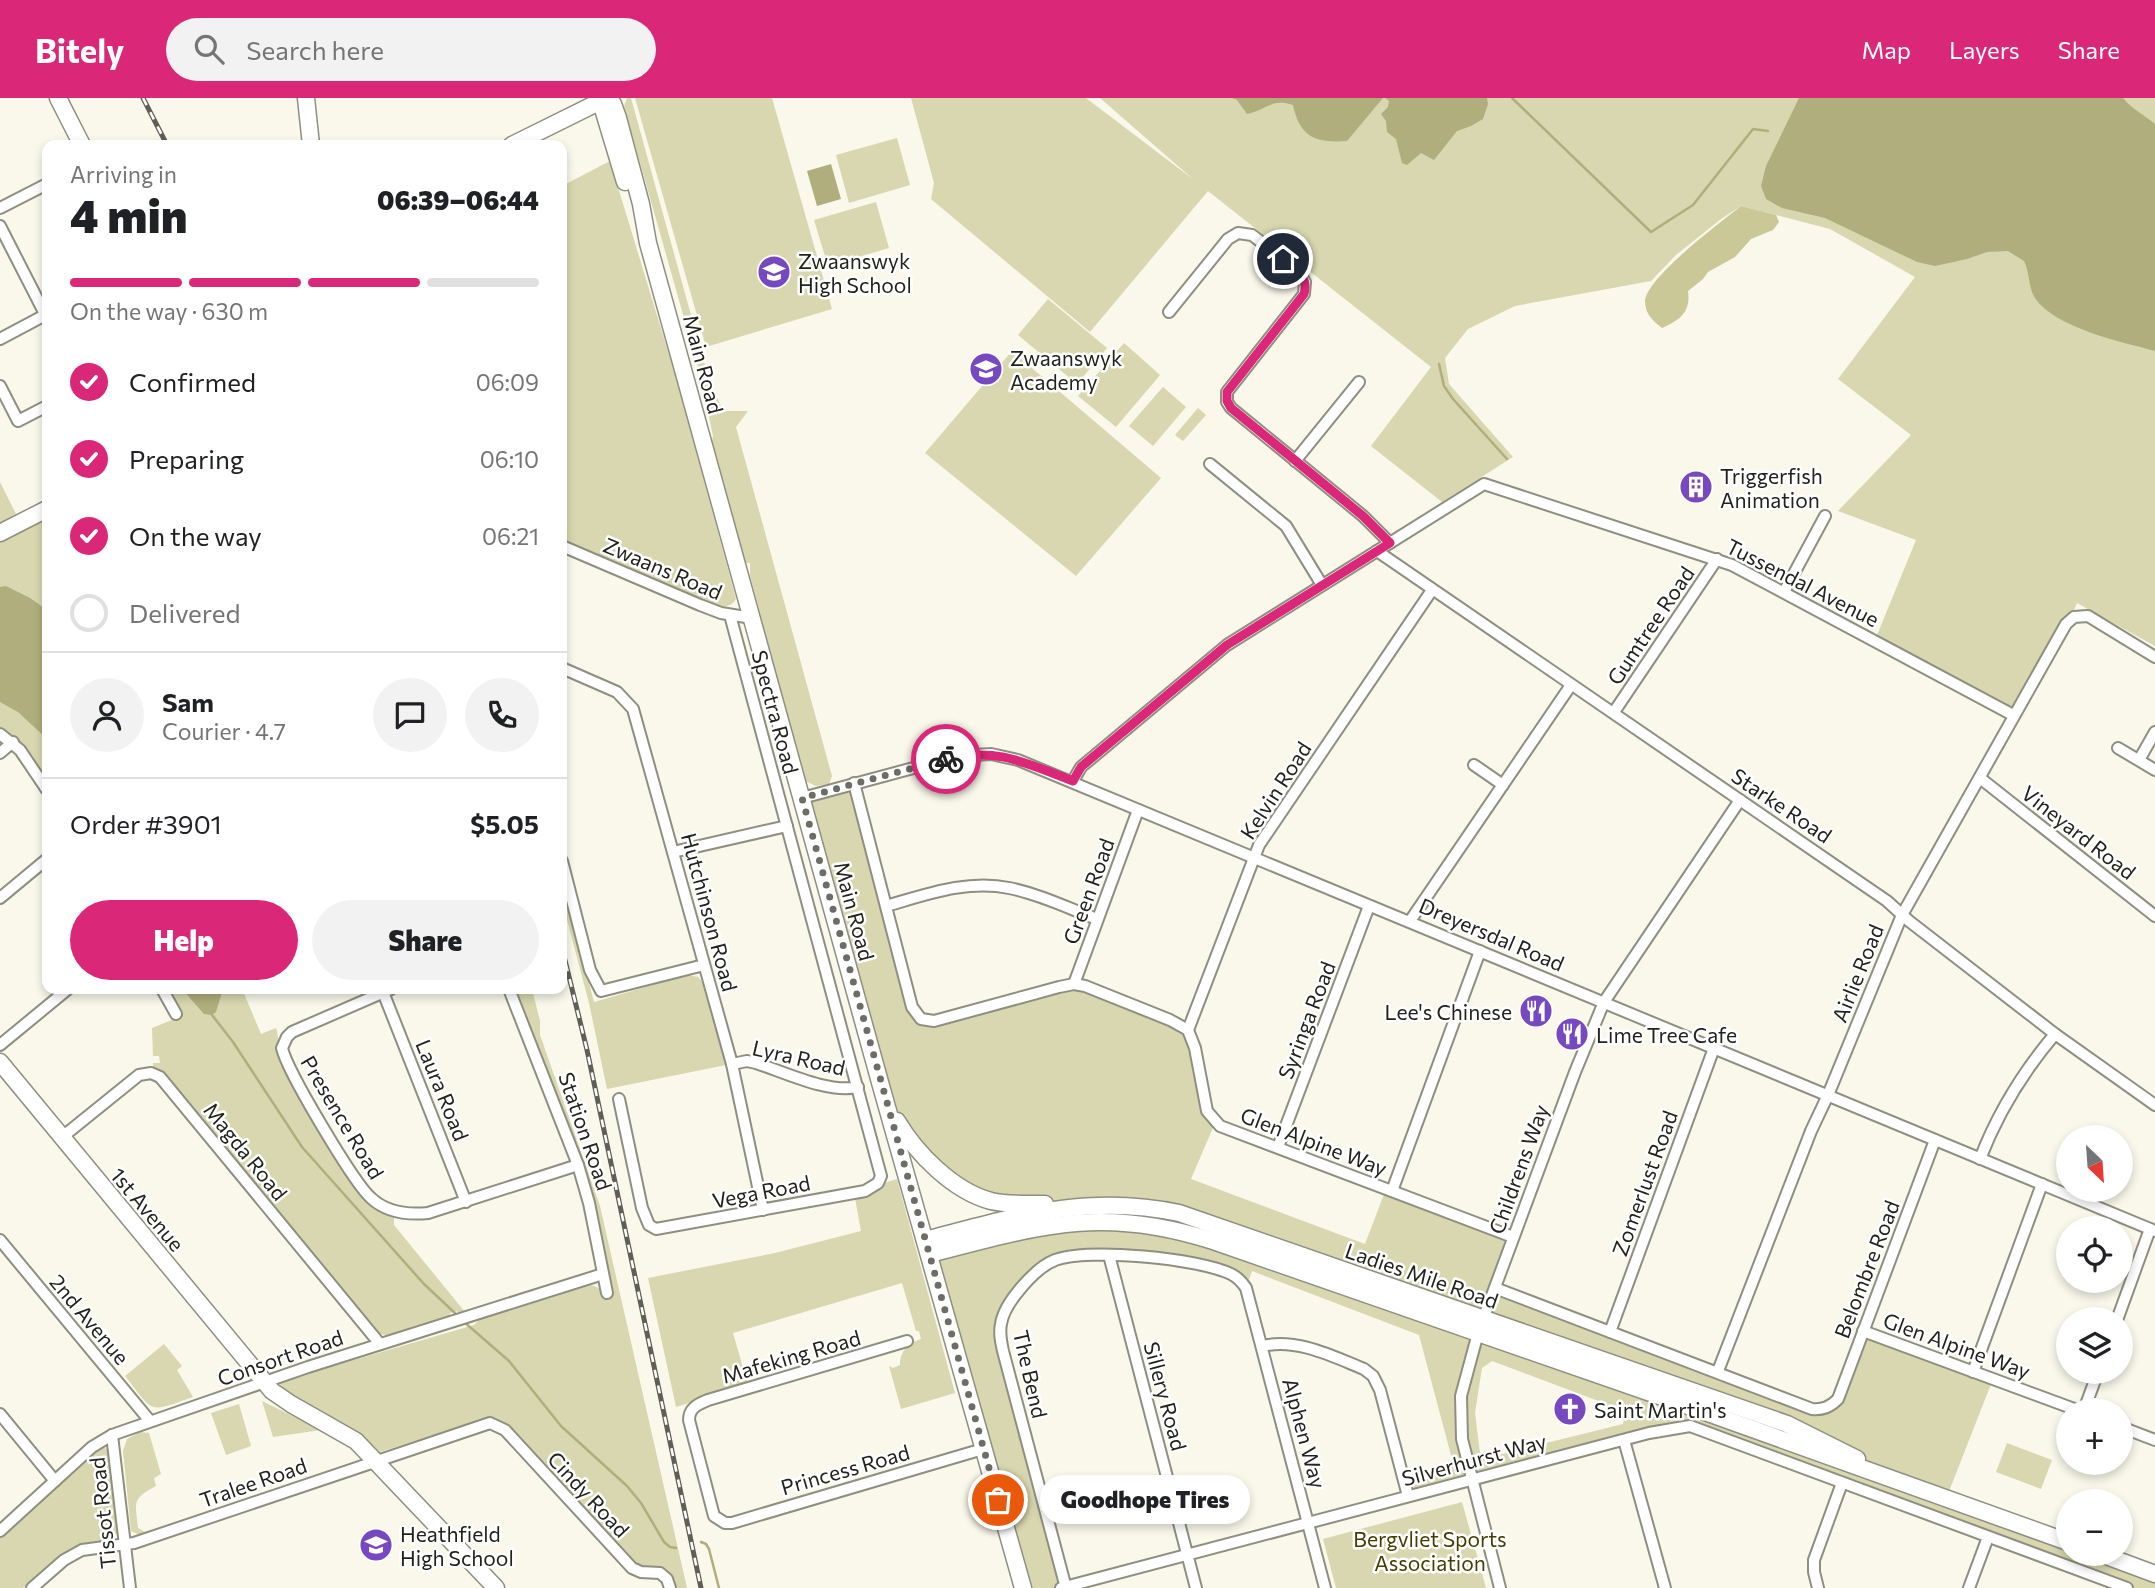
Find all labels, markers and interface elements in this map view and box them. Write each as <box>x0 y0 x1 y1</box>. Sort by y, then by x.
search box <box>166 18 656 81</box>
text: Bitely <box>35 29 124 70</box>
icon: search <box>190 30 228 68</box>
text: Search here <box>246 34 384 65</box>
text: Map <box>1862 35 1911 64</box>
text: Layers <box>1949 35 2020 64</box>
text: Share <box>2058 35 2120 64</box>
text: Arriving in <box>70 160 177 188</box>
text: 06:39–06:44 <box>377 184 539 215</box>
text: 4 min <box>70 186 188 242</box>
pin <box>1253 229 1313 289</box>
icon: home <box>1264 240 1302 278</box>
place label: Zwaanswyk High School <box>798 248 912 297</box>
school or university icon: Zwaanswyk High School <box>755 253 793 291</box>
text: On the way · 630 m <box>70 297 268 325</box>
street label: Main Road <box>679 312 729 416</box>
place label: Zwaanswyk Academy <box>1010 345 1122 394</box>
school or university icon: Zwaanswyk Academy <box>967 350 1005 388</box>
icon: check <box>70 363 108 401</box>
text: Confirmed <box>129 366 256 397</box>
text: 06:09 <box>476 368 539 396</box>
icon: check <box>70 440 108 478</box>
text: Preparing <box>129 443 244 474</box>
text: 06:10 <box>480 445 539 473</box>
place label: Triggerfish Animation <box>1720 463 1823 512</box>
building icon: Triggerfish Animation <box>1677 468 1715 506</box>
icon: check <box>70 517 108 555</box>
text: On the way <box>129 520 262 551</box>
text: 06:21 <box>482 522 539 550</box>
street label: Zwaans Road <box>600 532 726 604</box>
street label: Tussendal Avenue <box>1722 533 1884 631</box>
street label: Gumtree Road <box>1601 561 1699 689</box>
text: Delivered <box>129 597 240 628</box>
street label: Spectra Road <box>747 647 805 777</box>
button: person <box>70 678 144 752</box>
button: chat <box>373 678 447 752</box>
button: phone <box>465 678 539 752</box>
text: Sam <box>162 686 214 717</box>
text: Courier · 4.7 <box>162 717 286 745</box>
courier <box>911 724 981 794</box>
street label: Kelvin Road <box>1234 737 1316 843</box>
icon: bike <box>927 740 965 778</box>
street label: Starke Road <box>1727 762 1837 848</box>
street label: Vineyard Road <box>2017 780 2141 884</box>
text: Order #3901 <box>70 808 222 839</box>
text: $5.05 <box>470 808 539 839</box>
street label: Hutchinson Road <box>677 830 743 994</box>
street label: Green Road <box>1057 835 1119 947</box>
street label: Main Road <box>830 859 880 963</box>
street label: Dreyersdal Road <box>1416 892 1568 976</box>
button: Help <box>70 900 298 980</box>
button: Share <box>312 900 539 980</box>
street label: Airlie Road <box>1826 920 1888 1026</box>
street label: Syringa Road <box>1272 958 1340 1082</box>
restaurant icon: Lee's Chinese <box>1517 992 1555 1030</box>
place label: Lee's Chinese <box>1384 999 1512 1024</box>
restaurant icon: Lime Tree Cafe <box>1553 1015 1591 1053</box>
place label: Lime Tree Cafe <box>1596 1022 1737 1047</box>
street label: Lyra Road <box>750 1034 848 1080</box>
street label: Laura Road <box>411 1036 475 1144</box>
street label: Presence Road <box>296 1051 390 1183</box>
street label: Station Road <box>554 1069 618 1193</box>
street label: Magda Road <box>199 1097 293 1205</box>
street label: Childrens Way <box>1483 1101 1553 1237</box>
street label: Glen Alpine Way <box>1237 1102 1391 1180</box>
street label: Zomerlust Road <box>1606 1107 1682 1259</box>
north arrow <box>2056 1125 2133 1202</box>
map controls <box>2056 1125 2133 1566</box>
street label: 1st Avenue <box>106 1162 190 1256</box>
street label: Vega Road <box>710 1169 812 1213</box>
street label: Belombre Road <box>1828 1197 1904 1341</box>
button: locate <box>2056 1216 2133 1293</box>
street label: Ladies Mile Road <box>1342 1237 1502 1313</box>
street label: 2nd Avenue <box>45 1269 135 1369</box>
street label: Glen Alpine Way <box>1880 1307 2034 1383</box>
button: layers <box>2056 1307 2133 1384</box>
street label: Consort Road <box>214 1324 346 1390</box>
street label: Mafeking Road <box>719 1324 863 1388</box>
street label: The Bend <box>1009 1328 1053 1420</box>
street label: Sillery Road <box>1139 1339 1193 1453</box>
street label: Alphen Way <box>1278 1375 1332 1491</box>
church icon: Saint Martin's <box>1551 1390 1589 1428</box>
place label: Saint Martin's <box>1594 1397 1726 1422</box>
button: + <box>2056 1398 2133 1475</box>
street label: Silverhurst Way <box>1399 1428 1549 1490</box>
street label: Princess Road <box>778 1439 912 1499</box>
street label: Cindy Road <box>543 1446 635 1542</box>
street label: Tralee Road <box>196 1452 310 1512</box>
street label: Tissot Road <box>84 1456 120 1570</box>
pin <box>968 1470 1028 1530</box>
callout: Goodhope Tires <box>1040 1476 1250 1524</box>
icon: bag <box>979 1481 1017 1519</box>
text: Goodhope Tires <box>1061 1485 1229 1513</box>
button: − <box>2056 1489 2133 1566</box>
place label: Heathfield High School <box>400 1521 514 1570</box>
school or university icon: Heathfield High School <box>357 1526 395 1564</box>
park label: Bergvliet Sports Association <box>1353 1526 1507 1575</box>

